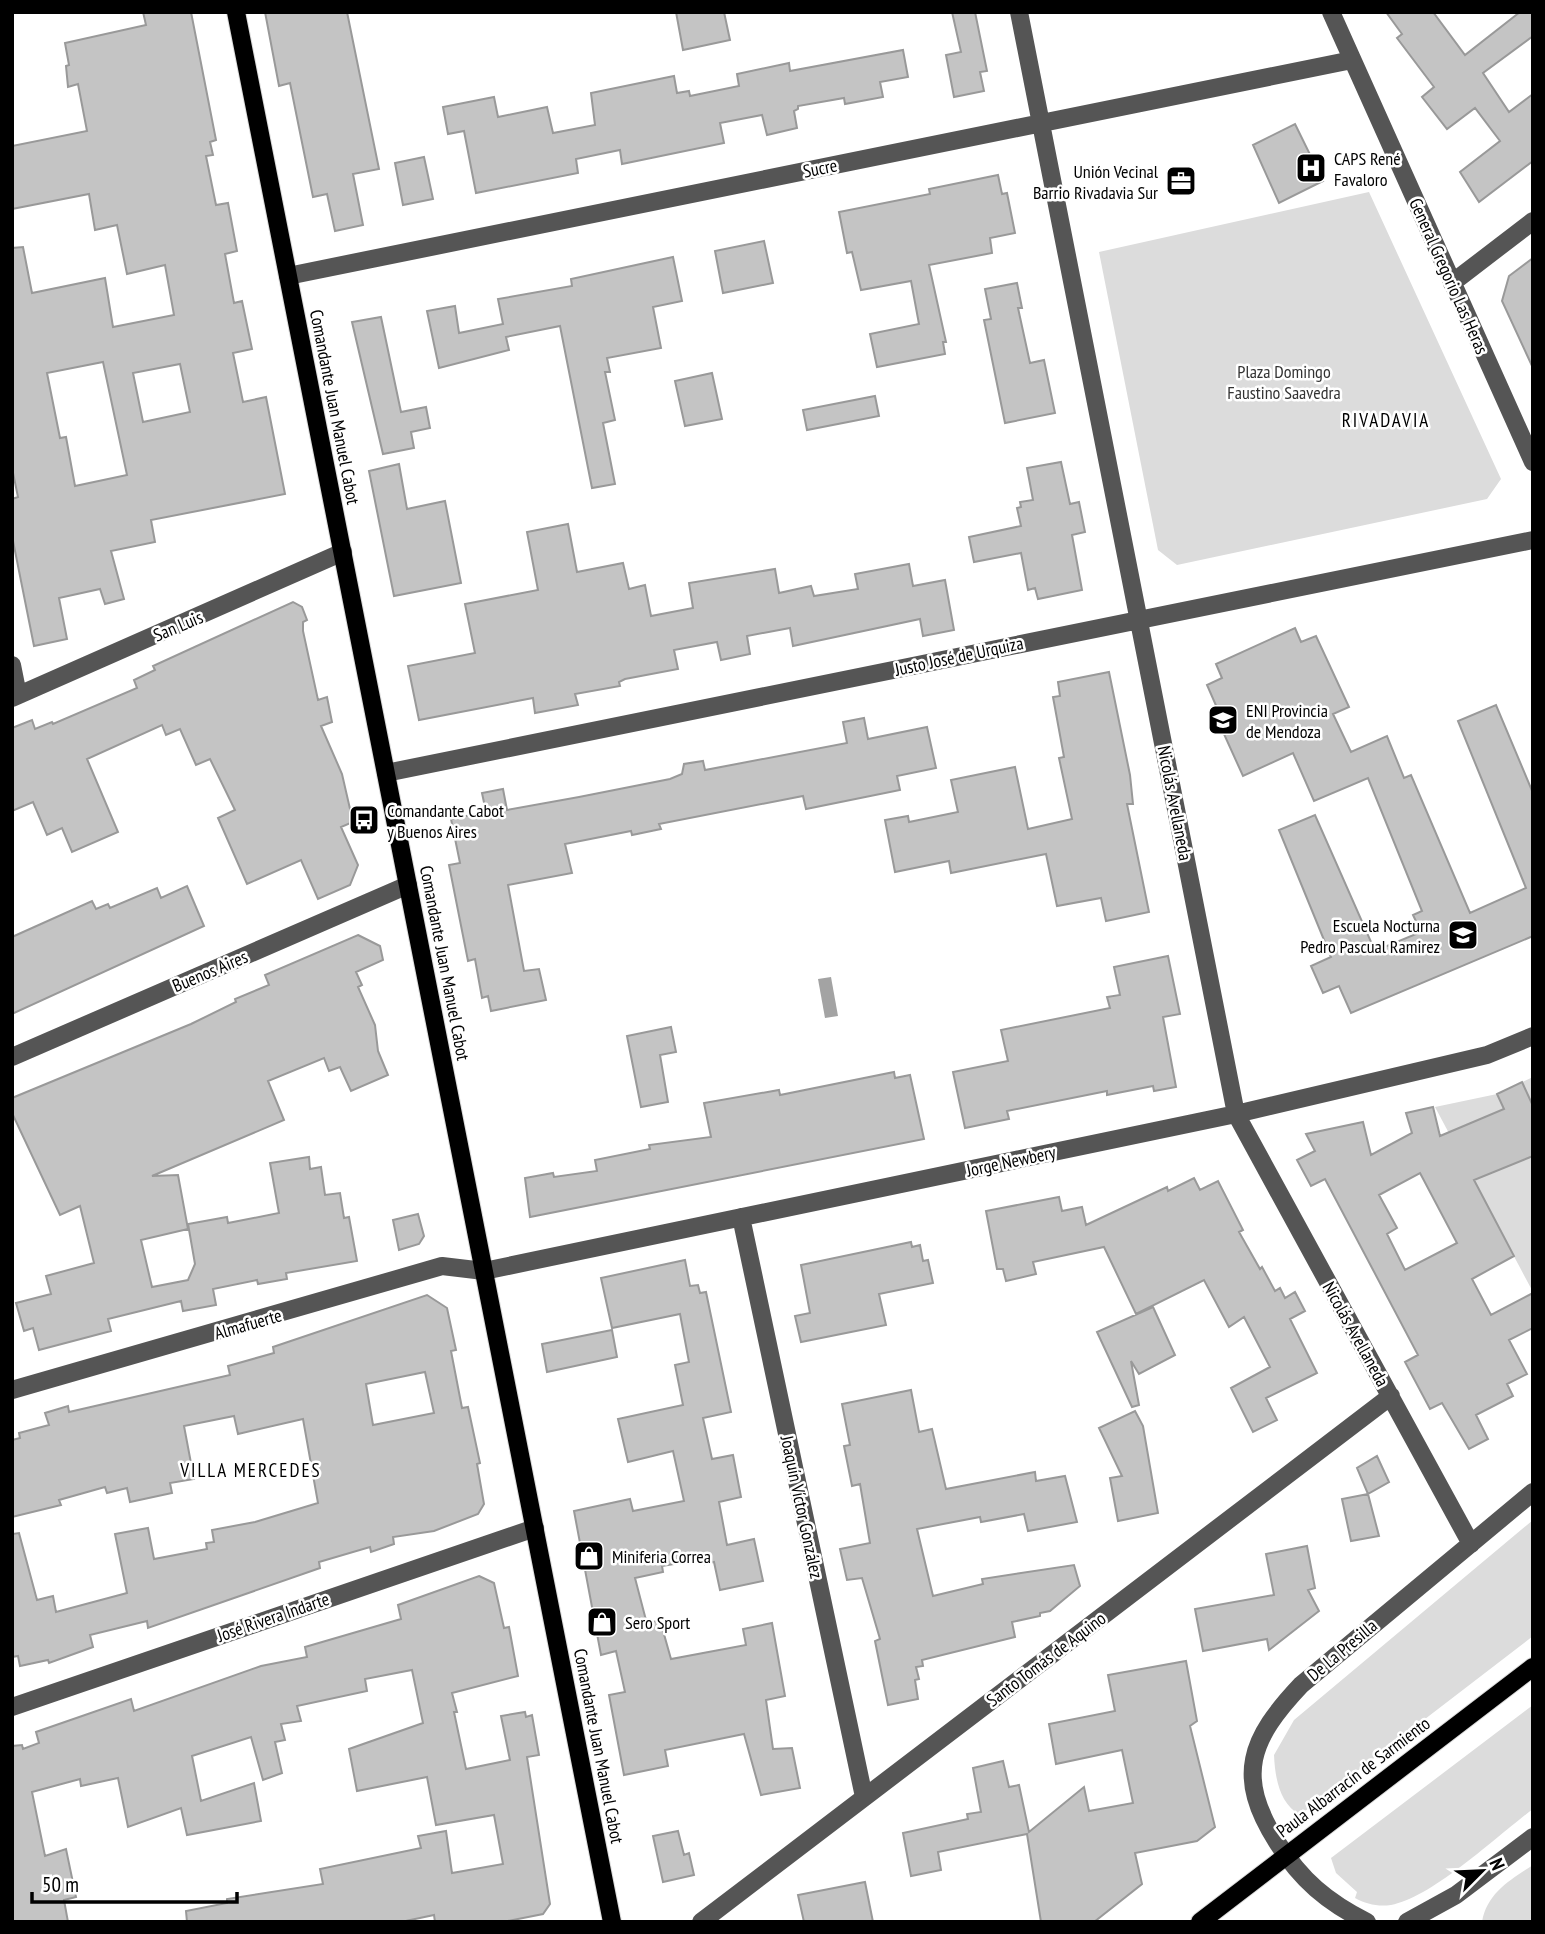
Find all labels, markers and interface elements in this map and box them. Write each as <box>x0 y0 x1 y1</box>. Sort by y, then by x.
place label: CAPS René Favaloro <box>1334 147 1401 191</box>
hospital icon: CAPS René Favaloro <box>1294 151 1328 185</box>
street label: Sucre <box>801 153 839 183</box>
place label: Unión Vecinal Barrio Rivadavia Sur <box>1033 160 1159 204</box>
office icon: Unión Vecinal Barrio Rivadavia Sur <box>1164 164 1198 198</box>
street label: General Gregorio Las Heras <box>1404 194 1494 358</box>
street label: Comandante Juan Manuel Cabot <box>305 308 365 506</box>
park label: Plaza Domingo Faustino Saavedra <box>1227 360 1341 404</box>
district label: RIVADAVIA <box>1342 408 1430 432</box>
street label: San Luis <box>150 605 206 647</box>
street label: Justo José de Urquiza <box>892 631 1025 681</box>
place label: ENI Provincia de Mendoza <box>1246 699 1328 743</box>
school or university icon: ENI Provincia de Mendoza <box>1206 703 1240 737</box>
street label: Nicolás Avellaneda <box>1153 744 1197 862</box>
place label: Comandante Cabot y Buenos Aires <box>387 799 504 843</box>
bus stop icon: Comandante Cabot y Buenos Aires <box>347 803 381 837</box>
street label: Comandante Juan Manuel Cabot <box>415 864 475 1062</box>
place label: Escuela Nocturna Pedro Pascual Ramirez <box>1300 914 1440 958</box>
school or university icon: Escuela Nocturna Pedro Pascual Ramirez <box>1446 918 1480 952</box>
street label: Buenos Aires <box>169 945 251 997</box>
street label: Jorge Newbery <box>963 1140 1058 1182</box>
street label: Nicolás Avellaneda <box>1318 1277 1394 1391</box>
street label: Almafuerte <box>212 1303 284 1345</box>
street label: Joaquín Víctor González <box>775 1432 828 1581</box>
district label: VILLA MERCEDES <box>179 1458 322 1482</box>
shop icon: Miniferia Correa <box>572 1539 606 1573</box>
place label: Miniferia Correa <box>612 1545 711 1568</box>
street label: José Rivera Indarte <box>213 1587 332 1647</box>
shop icon: Sero Sport <box>585 1605 619 1639</box>
street label: Santo Tomás de Aquino <box>982 1606 1110 1711</box>
place label: Sero Sport <box>625 1611 690 1634</box>
street label: De La Presilla <box>1302 1614 1382 1686</box>
street label: Comandante Juan Manuel Cabot <box>569 1647 629 1845</box>
street label: Paula Albarracín de Sarmiento <box>1272 1712 1435 1842</box>
north arrow <box>1447 1836 1517 1906</box>
text: N <box>1484 1855 1511 1874</box>
scale bar <box>32 1860 236 1904</box>
text: 50 m <box>42 1871 79 1898</box>

